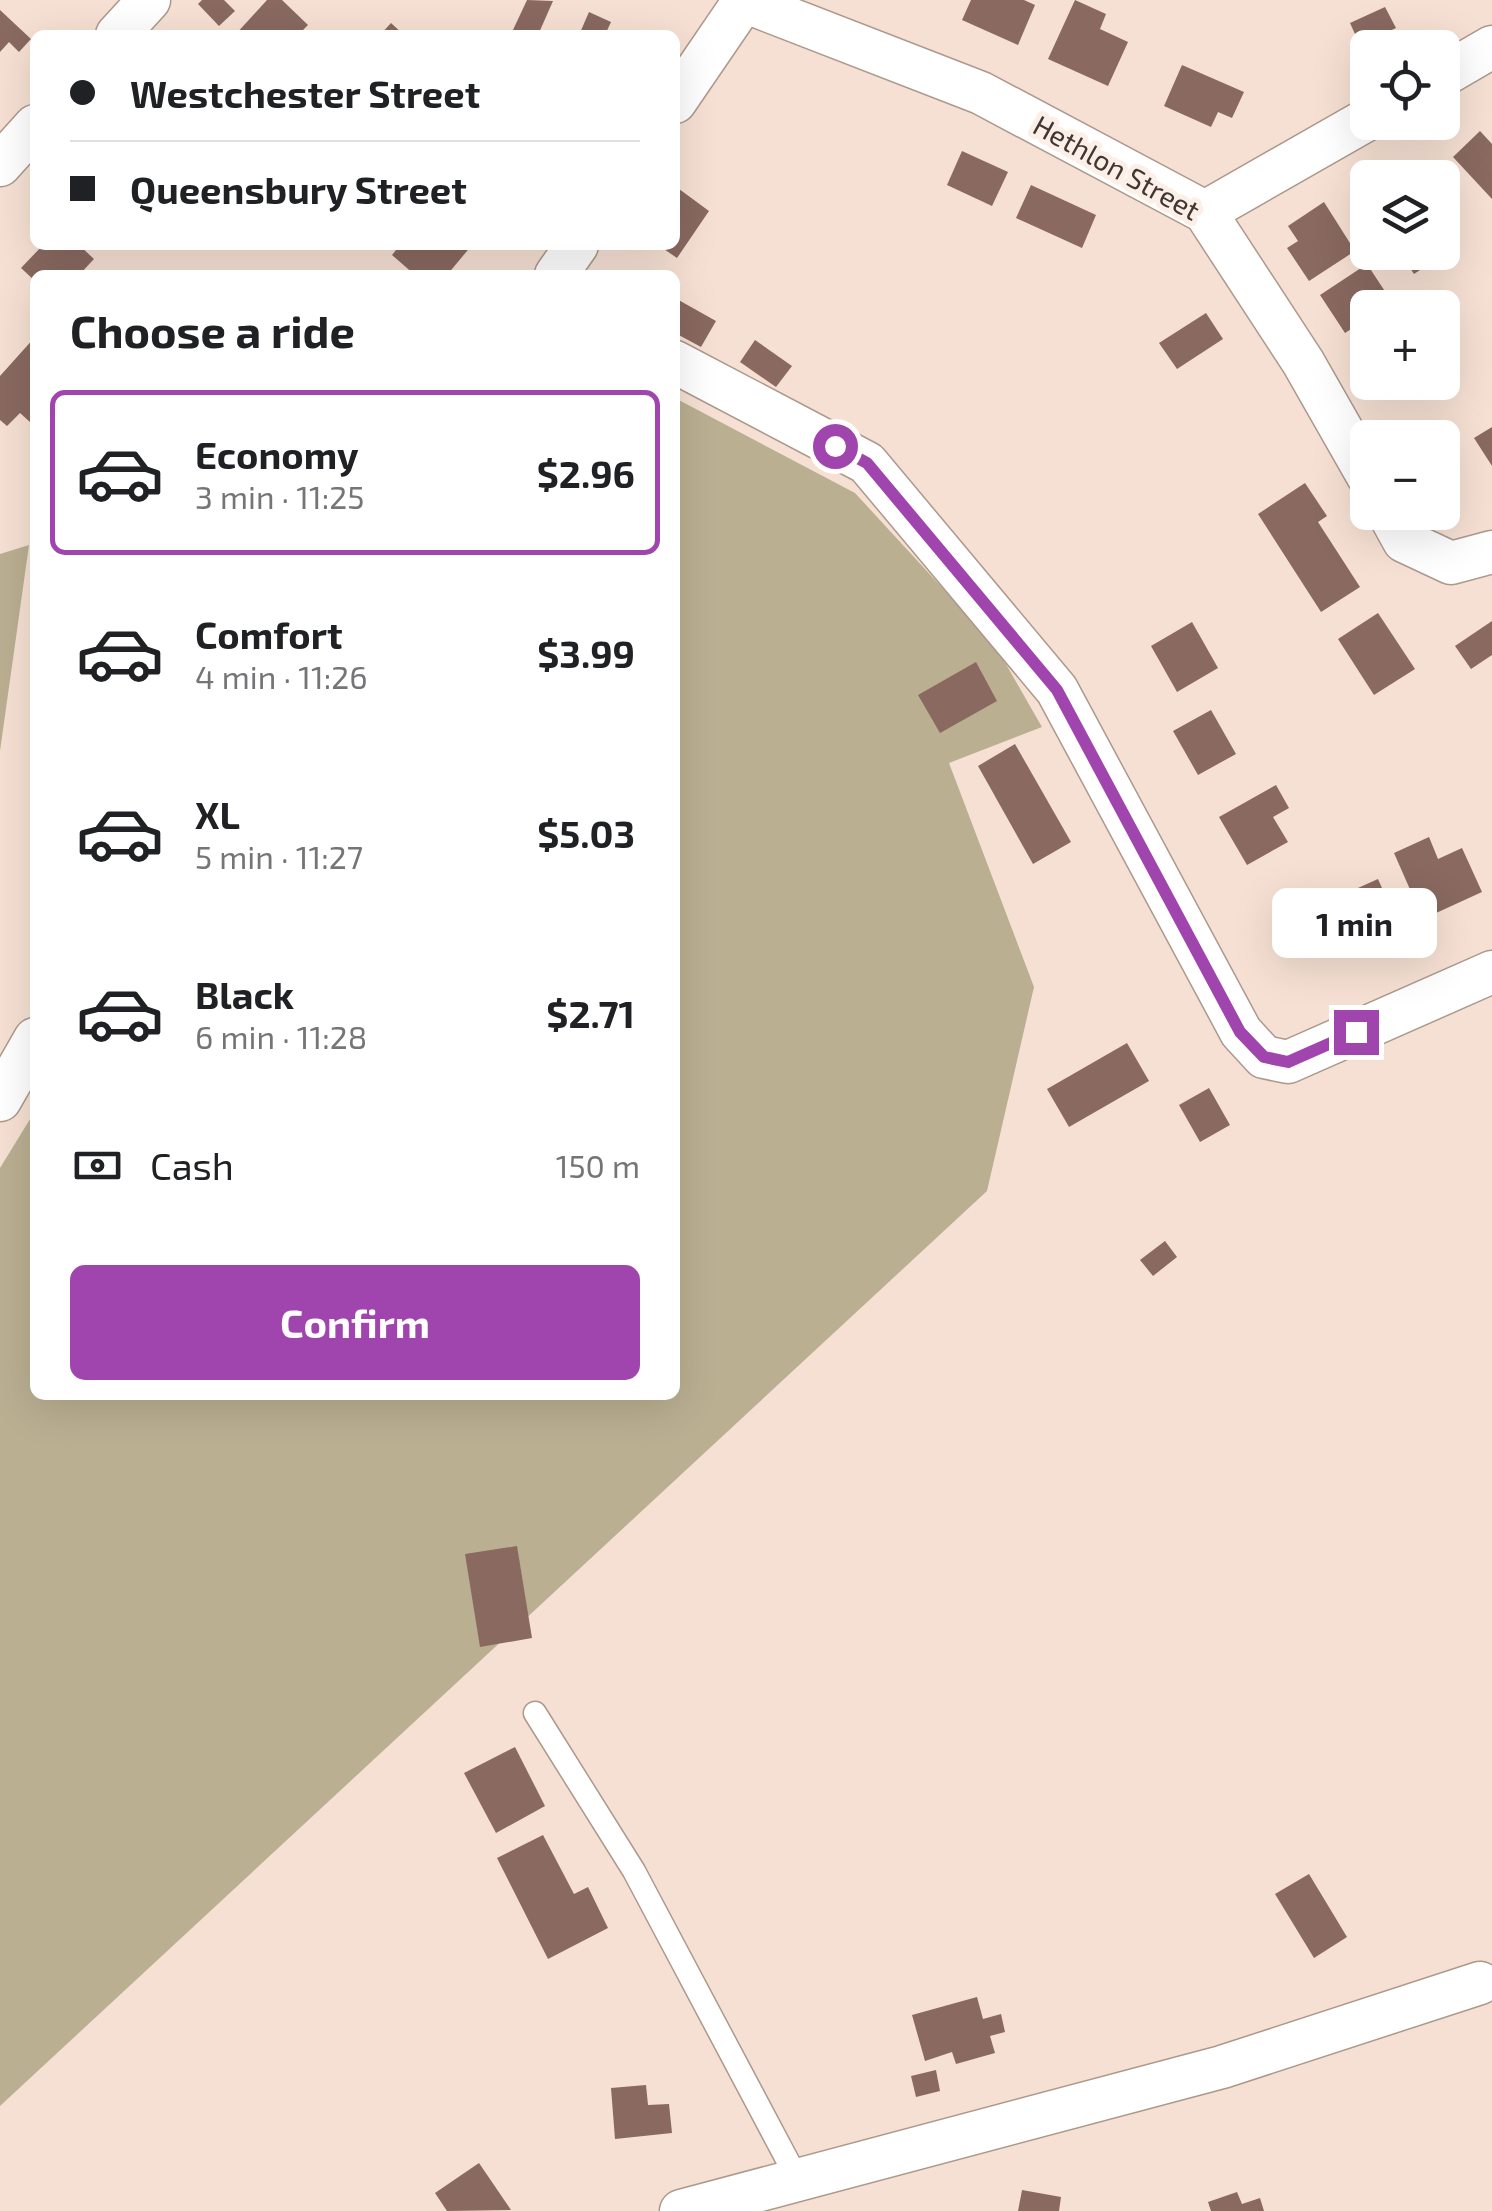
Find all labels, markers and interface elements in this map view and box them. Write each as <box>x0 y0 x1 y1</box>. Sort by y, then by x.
map controls <box>1350 30 1460 530</box>
button: locate <box>1350 30 1460 140</box>
text: Westchester Street <box>130 70 480 116</box>
street label: Hethlon Street <box>1028 107 1206 227</box>
button: layers <box>1350 160 1460 270</box>
text: Queensbury Street <box>130 166 467 212</box>
button: + <box>1350 290 1460 400</box>
text: Choose a ride <box>70 303 355 357</box>
button: − <box>1350 420 1460 530</box>
route start <box>813 424 858 469</box>
icon: car <box>75 428 165 518</box>
text: Economy <box>195 431 359 477</box>
text: $2.96 <box>537 450 635 496</box>
text: 3 min · 11:25 <box>195 477 364 515</box>
icon: car <box>75 608 165 698</box>
text: Comfort <box>195 611 343 657</box>
text: $3.99 <box>537 630 635 676</box>
text: 4 min · 11:26 <box>195 657 368 695</box>
icon: car <box>75 788 165 878</box>
text: XL <box>195 791 240 837</box>
text: $5.03 <box>537 810 635 856</box>
text: 5 min · 11:27 <box>195 837 363 875</box>
callout: 1 min <box>1274 887 1438 957</box>
text: 1 min <box>1316 904 1393 942</box>
icon: car <box>75 968 165 1058</box>
text: Black <box>195 971 294 1017</box>
text: $2.71 <box>546 990 635 1036</box>
route end <box>1334 1010 1379 1055</box>
text: 6 min · 11:28 <box>195 1017 367 1055</box>
icon: cash <box>70 1138 125 1193</box>
text: Cash <box>150 1142 234 1188</box>
text: 150 m <box>556 1146 640 1184</box>
button: Confirm <box>70 1265 640 1380</box>

